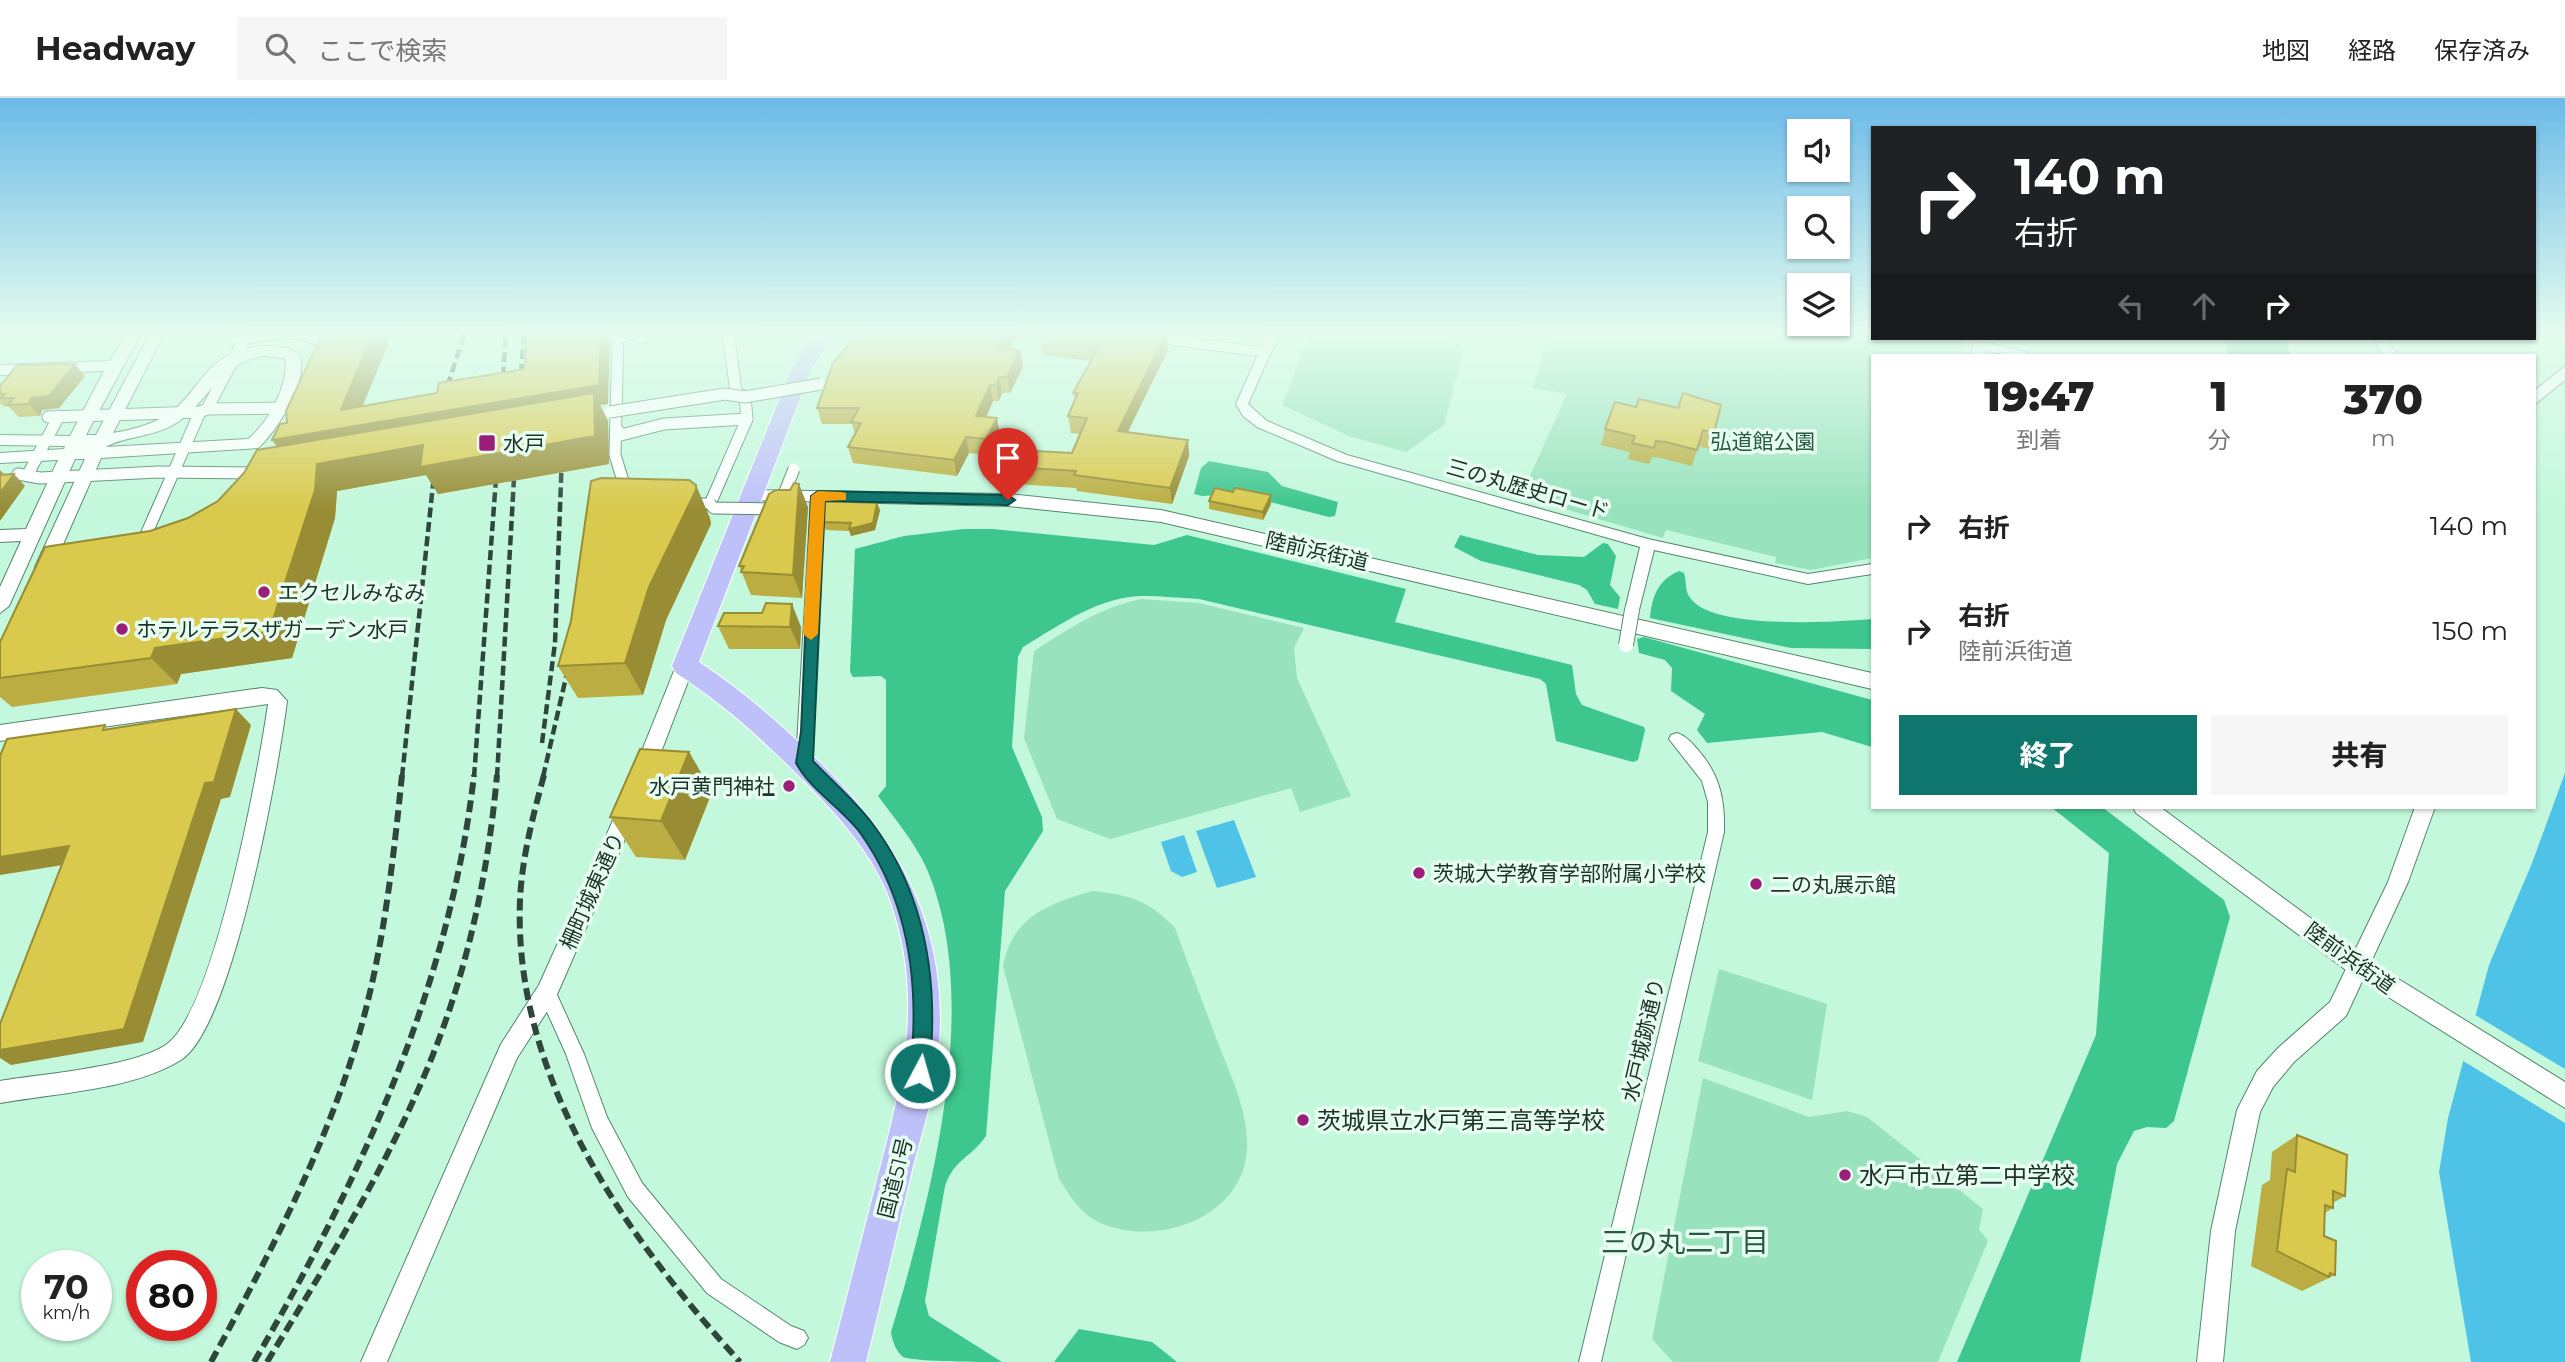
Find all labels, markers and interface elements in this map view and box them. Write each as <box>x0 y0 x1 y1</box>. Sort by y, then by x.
search box <box>237 17 727 80</box>
text: Headway <box>35 28 195 68</box>
icon: search <box>261 29 299 67</box>
text: ここで検索 <box>317 35 447 67</box>
text: 地図 <box>2262 36 2310 65</box>
text: 経路 <box>2348 36 2396 65</box>
text: 保存済み <box>2434 36 2530 65</box>
map controls <box>1787 119 1850 336</box>
button: sound <box>1787 119 1850 182</box>
text: 140 m <box>2014 147 2166 206</box>
icon: right <box>1899 154 1990 245</box>
button: search <box>1787 196 1850 259</box>
text: 右折 <box>2014 213 2078 252</box>
button: layers <box>1787 273 1850 336</box>
icon: left <box>2112 287 2150 325</box>
icon: ahead <box>2185 287 2223 325</box>
icon: right <box>2258 287 2296 325</box>
text: 19:47 <box>1984 370 2094 422</box>
text: 1 <box>2210 370 2227 422</box>
text: 370 <box>2343 373 2423 425</box>
text: m <box>2371 424 2395 452</box>
text: 到着 <box>2016 426 2062 454</box>
text: 分 <box>2207 426 2230 454</box>
pin <box>978 428 1038 500</box>
park label: 弘道館公園 <box>1711 429 1816 454</box>
place label: 水戸 <box>503 431 545 456</box>
marker: 水戸 <box>477 433 497 453</box>
icon: arrive <box>989 439 1027 477</box>
street label: 三の丸歴史ロード <box>1444 454 1612 524</box>
icon: right <box>1899 507 1937 545</box>
text: 140 m <box>2430 510 2508 542</box>
text: 右折 <box>1958 512 2010 544</box>
street label: 陸前浜街道 <box>1263 527 1371 575</box>
place label: エクセルみなみ <box>278 580 425 605</box>
marker: エクセルみなみ <box>256 584 272 600</box>
text: 右折 <box>1958 600 2010 632</box>
icon: right <box>1899 612 1937 650</box>
text: 150 m <box>2432 615 2508 647</box>
place label: ホテルテラスザガーデン水戸 <box>136 617 409 642</box>
marker: ホテルテラスザガーデン水戸 <box>114 621 130 637</box>
text: 陸前浜街道 <box>1958 637 2073 665</box>
button: 終了 <box>1899 715 2197 795</box>
button: 共有 <box>2211 715 2508 795</box>
place label: 水戸黄門神社 <box>649 774 775 799</box>
marker: 水戸黄門神社 <box>781 778 797 794</box>
street label: 柵町城東通り <box>555 828 629 954</box>
place label: 茨城大学教育学部附属小学校 <box>1433 861 1706 886</box>
marker: 茨城大学教育学部附属小学校 <box>1411 865 1427 881</box>
place label: 二の丸展示館 <box>1770 872 1896 897</box>
marker: 二の丸展示館 <box>1748 876 1764 892</box>
street label: 陸前浜街道 <box>2300 917 2400 999</box>
street label: 水戸城跡通り <box>1617 976 1669 1104</box>
position arrow <box>883 1036 957 1110</box>
place label: 茨城県立水戸第三高等学校 <box>1317 1106 1605 1135</box>
marker: 茨城県立水戸第三高等学校 <box>1295 1112 1311 1128</box>
street label: 国道51号 <box>873 1135 917 1221</box>
place label: 水戸市立第二中学校 <box>1859 1161 2075 1190</box>
marker: 水戸市立第二中学校 <box>1837 1167 1853 1183</box>
district label: 三の丸二丁目 <box>1601 1225 1769 1259</box>
speed limit sign: 80 <box>126 1250 217 1341</box>
text: 70 <box>44 1265 89 1308</box>
text: km/h <box>42 1302 91 1324</box>

